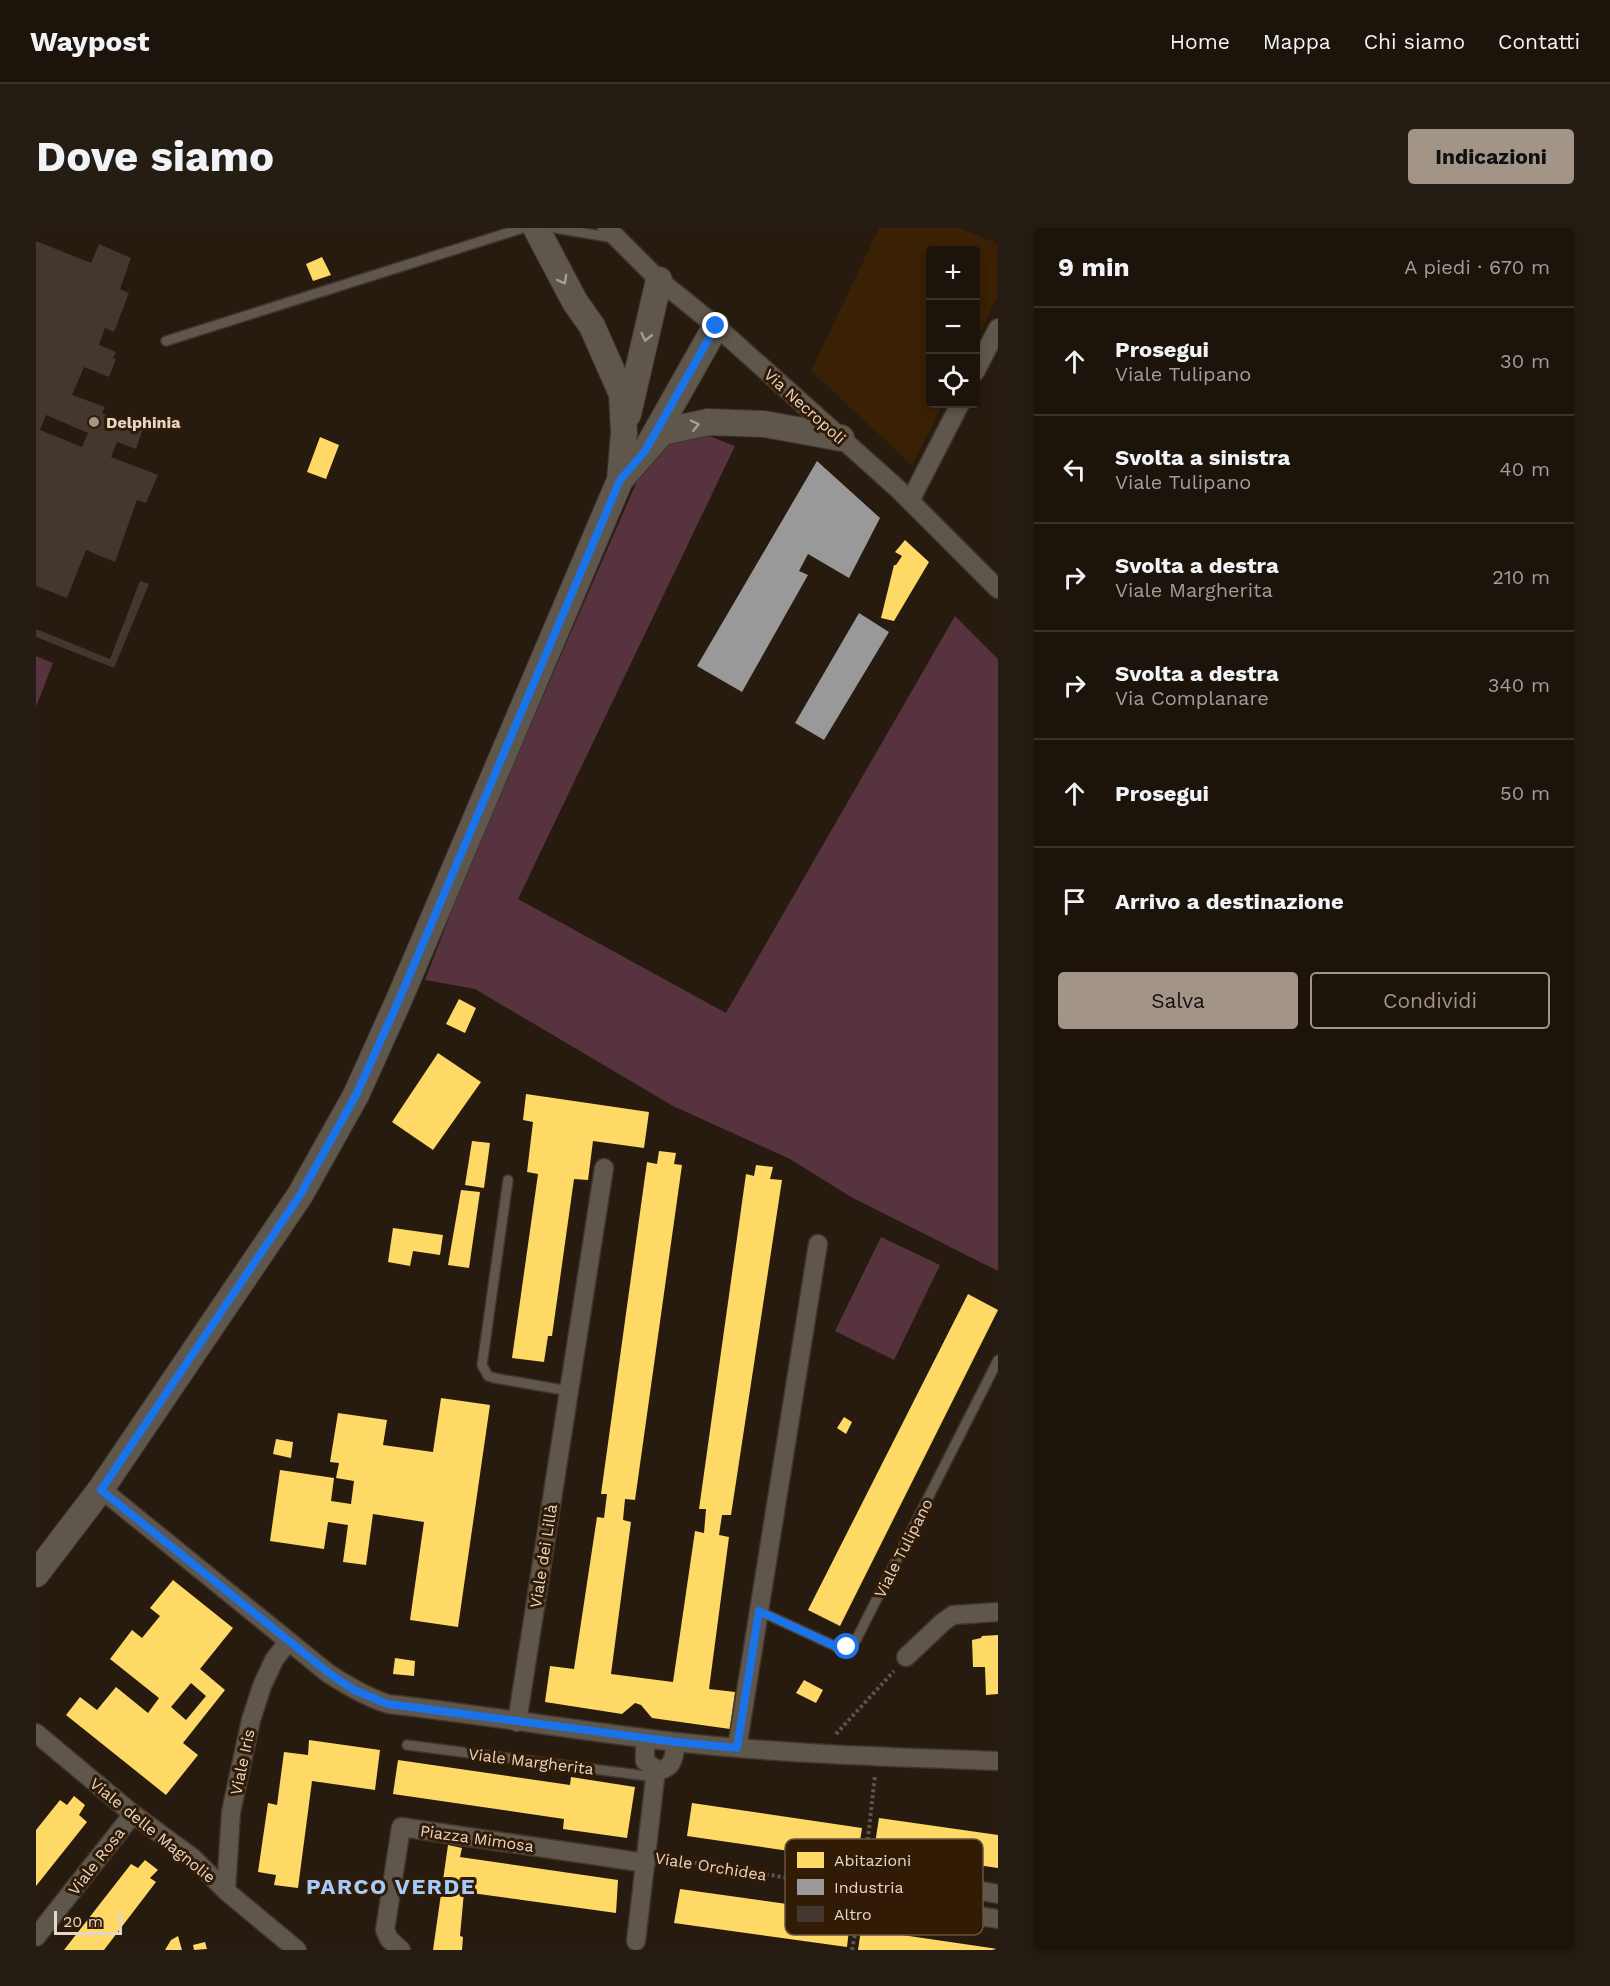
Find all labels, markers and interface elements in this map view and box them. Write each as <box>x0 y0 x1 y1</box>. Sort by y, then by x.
text: Waypost <box>30 25 149 58</box>
text: Home <box>1170 29 1230 54</box>
text: Mappa <box>1263 29 1331 54</box>
text: Chi siamo <box>1364 29 1465 54</box>
text: Contatti <box>1498 29 1580 54</box>
button: Indicazioni <box>1408 129 1574 184</box>
text: Dove siamo <box>36 132 274 181</box>
map controls <box>926 246 980 408</box>
button: + <box>926 246 980 300</box>
text: 9 min <box>1058 252 1130 282</box>
text: A piedi · 670 m <box>1404 255 1550 279</box>
one-way arrow <box>556 273 567 284</box>
button: − <box>926 300 980 354</box>
route end <box>702 312 728 338</box>
one-way arrow <box>640 331 653 341</box>
text: Prosegui <box>1115 337 1209 362</box>
icon: ahead <box>1058 345 1091 378</box>
text: 30 m <box>1500 349 1550 373</box>
button: locate <box>926 354 980 408</box>
text: Viale Tulipano <box>1115 362 1251 386</box>
street label: Via Necropoli <box>760 365 849 448</box>
place label: Delphinia <box>106 413 181 432</box>
marker: Delphinia <box>87 415 101 429</box>
one-way arrow <box>689 419 699 432</box>
text: Svolta a sinistra <box>1115 445 1290 470</box>
icon: left <box>1058 453 1091 486</box>
text: 40 m <box>1499 457 1550 481</box>
text: Viale Tulipano <box>1115 470 1251 494</box>
text: Svolta a destra <box>1115 553 1279 578</box>
icon: right <box>1058 561 1091 594</box>
text: 210 m <box>1492 565 1550 589</box>
text: Viale Margherita <box>1115 578 1273 602</box>
text: Svolta a destra <box>1115 661 1279 686</box>
icon: right <box>1058 669 1091 702</box>
text: 340 m <box>1488 673 1550 697</box>
text: Via Complanare <box>1115 686 1269 710</box>
icon: ahead <box>1058 777 1091 810</box>
text: Prosegui <box>1115 781 1209 806</box>
text: 50 m <box>1500 781 1550 805</box>
icon: arrive <box>1058 885 1091 918</box>
text: Arrivo a destinazione <box>1115 889 1344 914</box>
button: Salva <box>1058 972 1298 1029</box>
button: Condividi <box>1310 972 1550 1029</box>
street label: Viale Tulipano <box>870 1495 937 1601</box>
street label: Viale dei Lillà <box>526 1503 561 1609</box>
route start <box>833 1633 859 1659</box>
street label: Viale Iris <box>226 1727 259 1797</box>
street label: Viale Margherita <box>467 1744 595 1779</box>
street label: Viale delle Magnolie <box>86 1774 219 1887</box>
street label: Piazza Mimosa <box>419 1821 535 1856</box>
street label: Viale Rosa <box>64 1824 129 1899</box>
legend <box>785 1839 983 1935</box>
street label: Viale Orchidea <box>654 1848 768 1885</box>
text: Abitazioni <box>834 1851 911 1870</box>
district label: PARCO VERDE <box>306 1874 476 1899</box>
text: Industria <box>834 1878 903 1897</box>
text: Altro <box>834 1905 872 1924</box>
scale bar <box>54 1908 122 1936</box>
text: 20 m <box>63 1912 103 1931</box>

